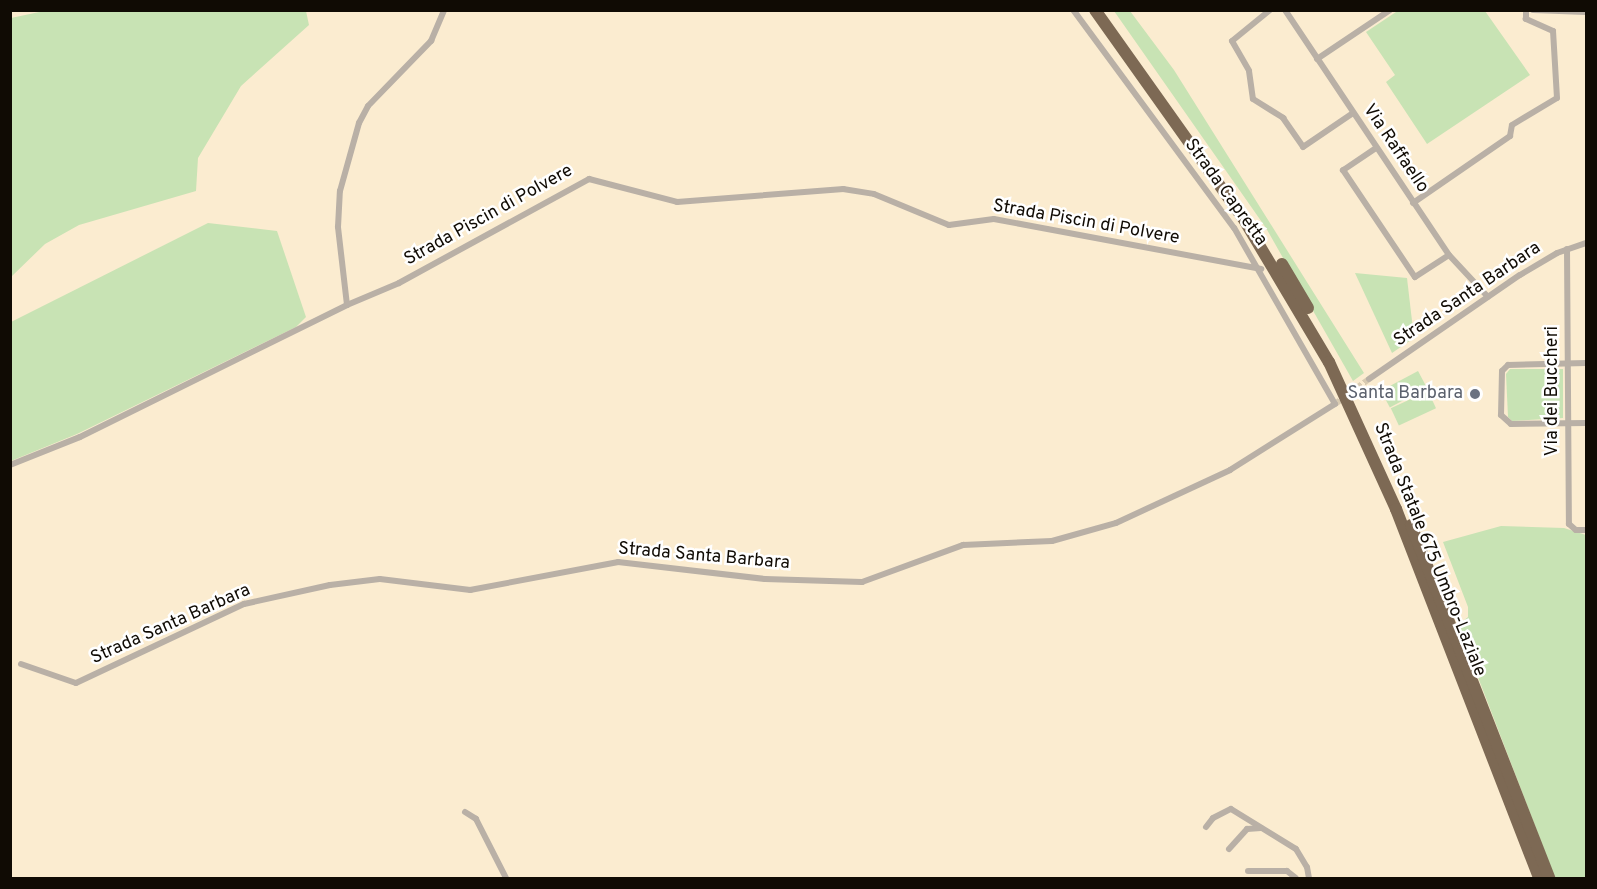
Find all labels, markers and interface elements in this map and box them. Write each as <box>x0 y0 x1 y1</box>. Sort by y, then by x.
street label: Via Raffaello <box>1357 101 1433 197</box>
street label: Strada Capretta <box>1179 135 1271 251</box>
street label: Strada Piscin di Polvere <box>401 161 577 271</box>
street label: Strada Piscin di Polvere <box>991 196 1181 250</box>
street label: Strada Santa Barbara <box>1391 238 1545 352</box>
street label: Via dei Buccheri <box>1542 326 1564 456</box>
place label: Santa Barbara <box>1348 383 1463 405</box>
marker: Santa Barbara <box>1468 387 1482 401</box>
street label: Strada Statale 675 Umbro-Laziale <box>1368 420 1490 680</box>
street label: Strada Santa Barbara <box>617 539 791 575</box>
street label: Strada Santa Barbara <box>88 580 254 670</box>

